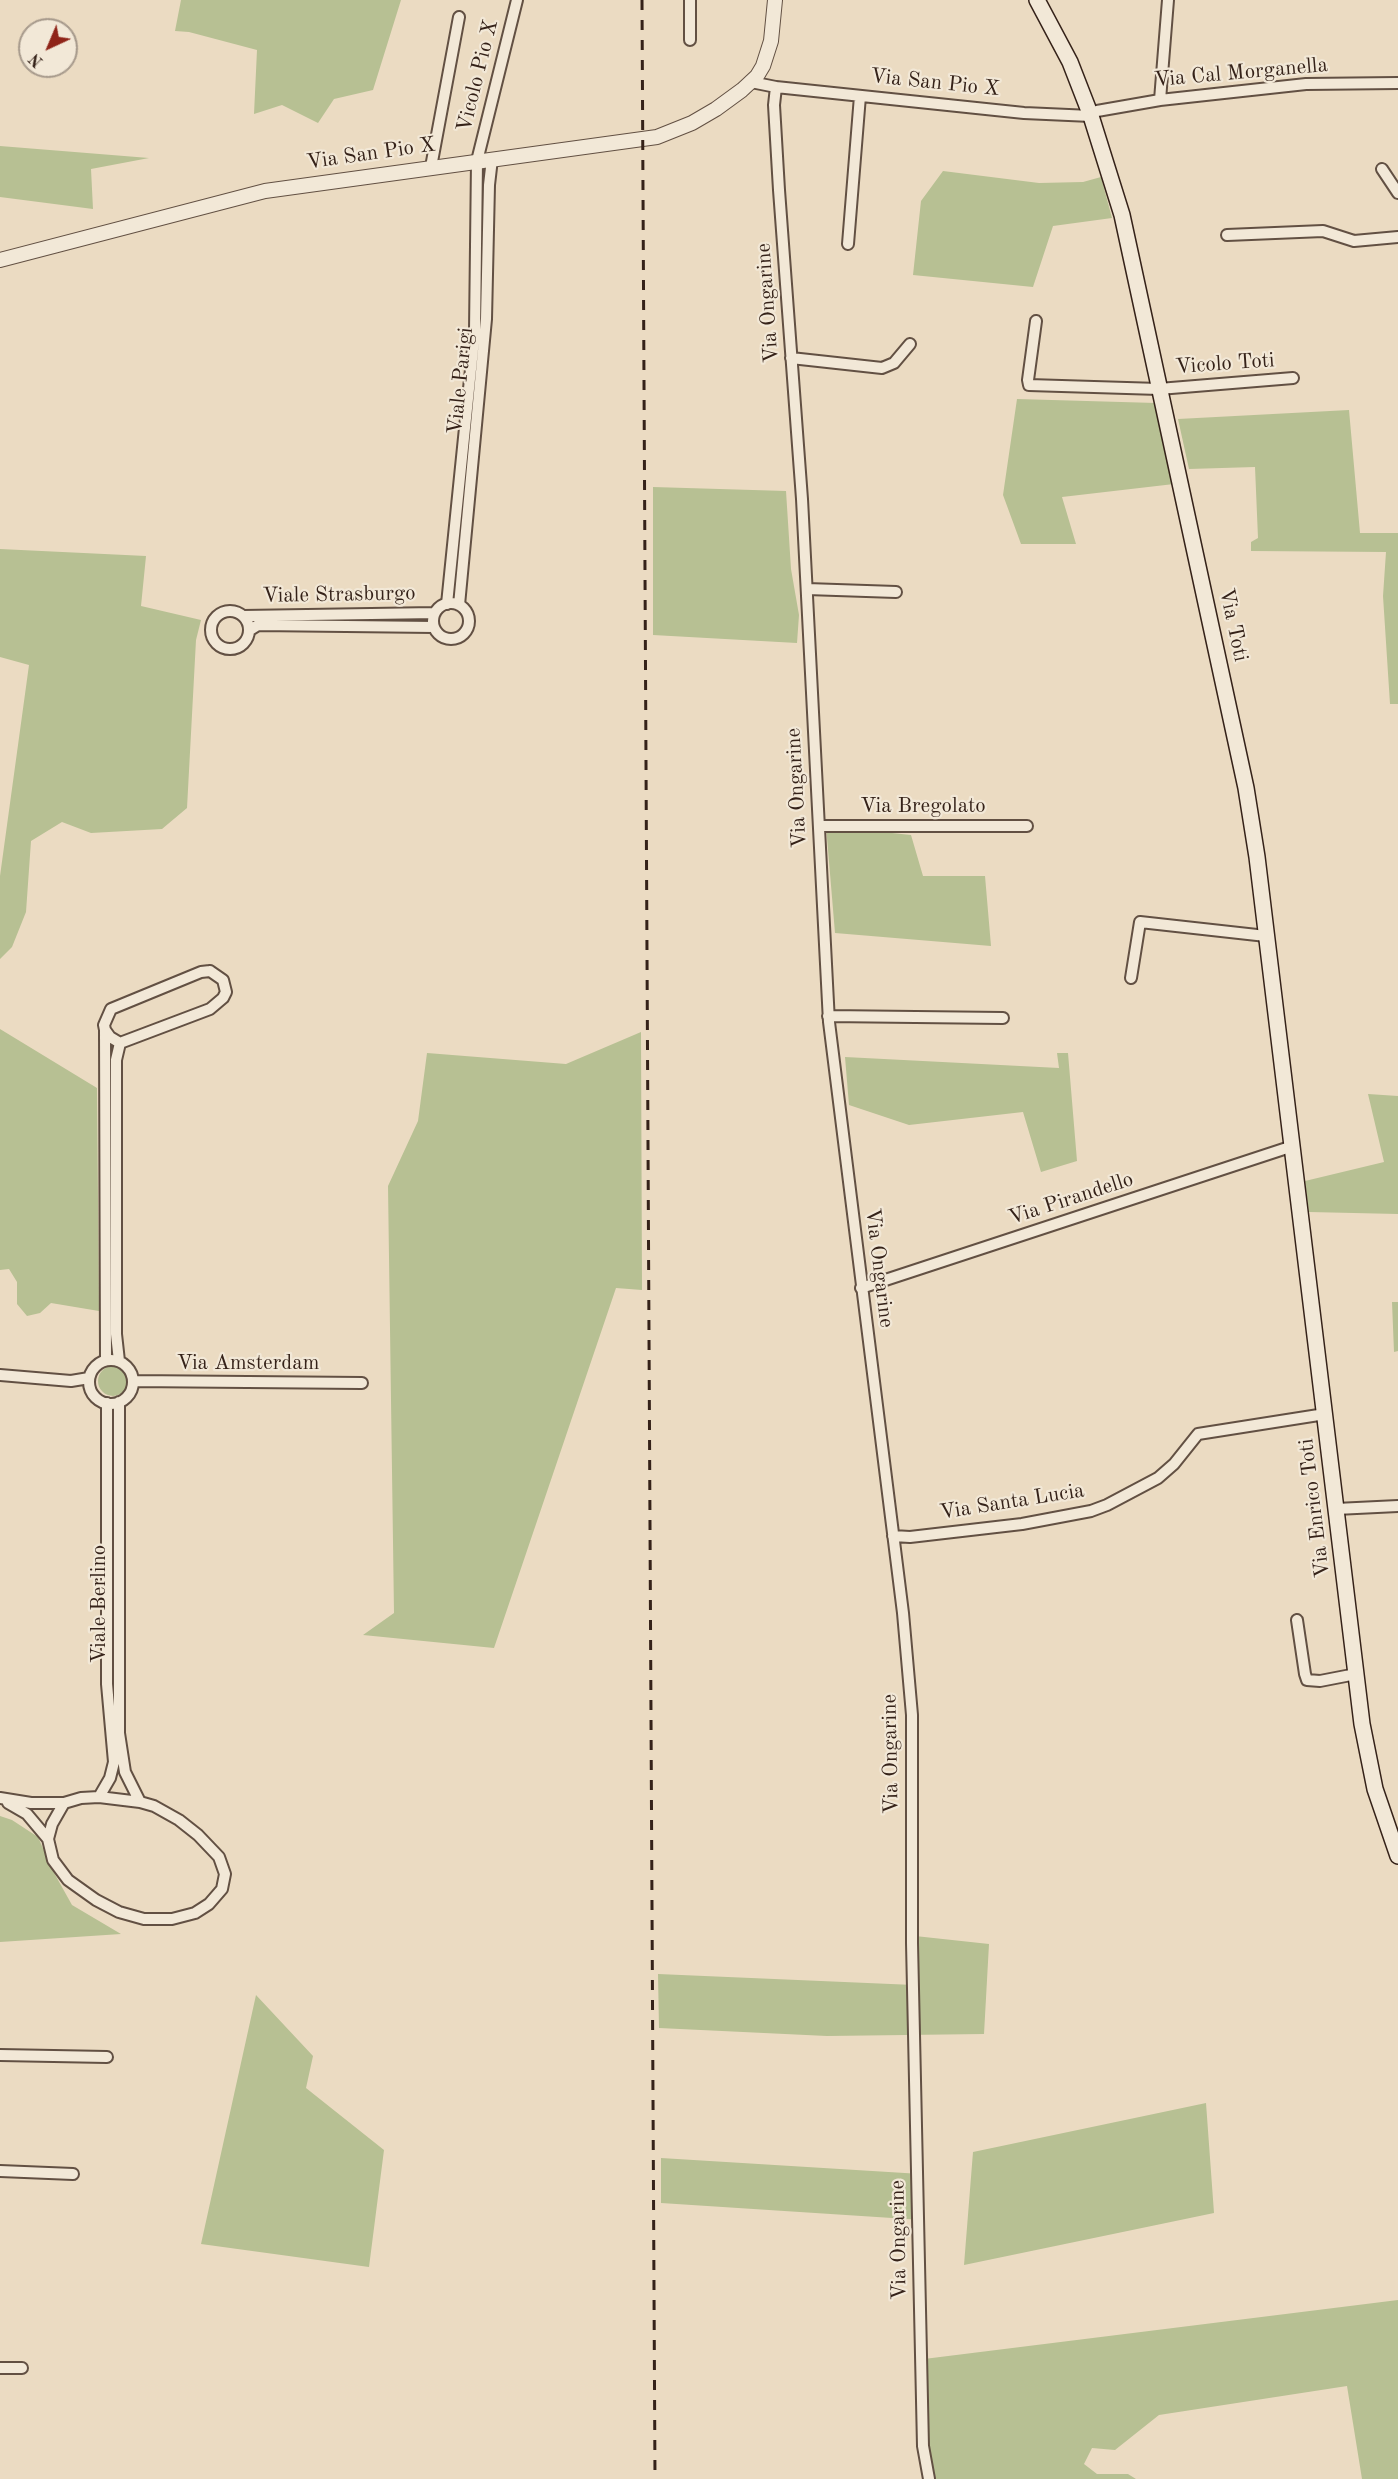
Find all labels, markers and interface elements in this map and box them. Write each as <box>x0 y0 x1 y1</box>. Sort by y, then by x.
street label: Vicolo Pio X <box>452 17 504 135</box>
north arrow <box>18 18 78 78</box>
text: N <box>27 50 47 70</box>
street label: Via Cal Morganella <box>1153 53 1329 93</box>
street label: Via San Pio X <box>869 64 1001 102</box>
street label: Via San Pio X <box>305 132 437 176</box>
street label: Via Ongarine <box>751 242 785 364</box>
street label: Viale Parigi <box>443 326 479 436</box>
street label: Vicolo Toti <box>1174 348 1276 380</box>
street label: Viale Strasburgo <box>262 581 416 609</box>
street label: Via Toti <box>1213 586 1253 664</box>
street label: Via Ongarine <box>781 727 813 849</box>
street label: Via Bregolato <box>860 793 986 819</box>
street label: Via Pirandello <box>1005 1167 1137 1231</box>
street label: Via Ongarine <box>859 1207 899 1329</box>
street label: Via Amsterdam <box>177 1350 319 1376</box>
street label: Via Enrico Toti <box>1294 1437 1336 1579</box>
street label: Via Santa Lucia <box>938 1478 1086 1526</box>
street label: Viale Berlino <box>86 1545 112 1663</box>
street label: Via Ongarine <box>877 1694 905 1814</box>
street label: Via Ongarine <box>885 2180 913 2300</box>

